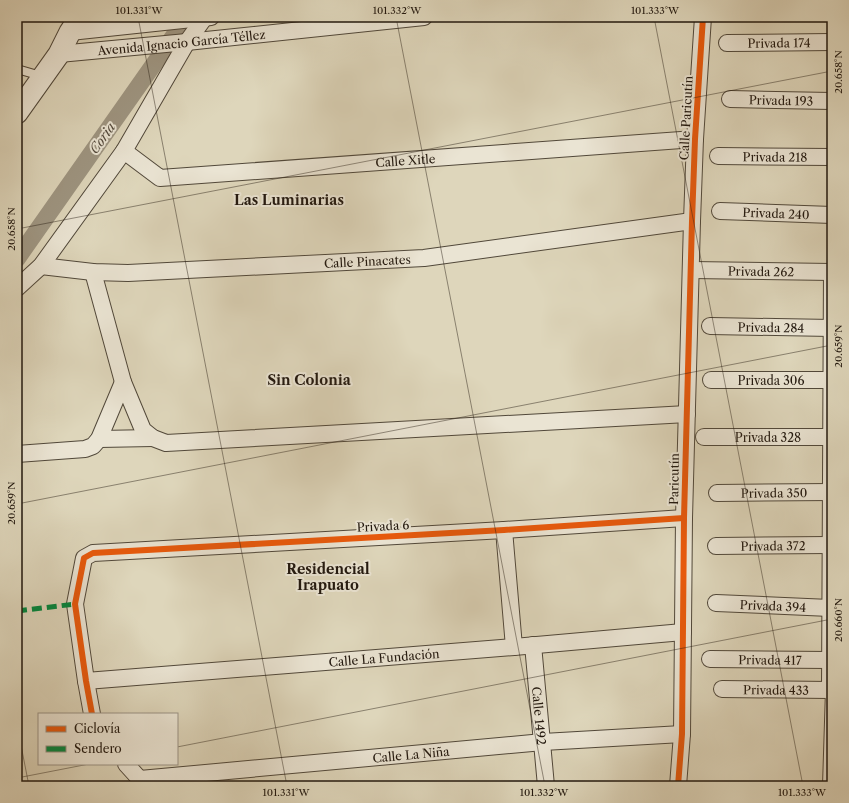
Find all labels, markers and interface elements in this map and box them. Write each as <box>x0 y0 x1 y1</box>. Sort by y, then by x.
text: 101.331°W <box>116 4 163 17</box>
text: 101.332°W <box>373 4 422 17</box>
text: 101.333°W <box>631 4 680 17</box>
street label: Avenida Ignacio García Téllez <box>96 26 266 58</box>
street label: Privada 174 <box>747 35 811 50</box>
text: 20.658°N <box>832 50 845 94</box>
street label: Calle Paricutín <box>676 75 696 161</box>
street label: Privada 193 <box>749 92 813 108</box>
water label: Coria <box>86 119 118 157</box>
street label: Privada 218 <box>743 149 807 164</box>
street label: Calle Xitle <box>375 150 436 170</box>
district label: Las Luminarias <box>234 191 344 209</box>
street label: Privada 240 <box>742 204 810 222</box>
text: 20.658°N <box>5 207 18 251</box>
street label: Calle Pinacates <box>323 251 411 271</box>
street label: Privada 262 <box>728 263 794 279</box>
street label: Privada 284 <box>738 319 805 335</box>
text: 20.659°N <box>832 324 845 368</box>
district label: Sin Colonia <box>267 371 352 389</box>
street label: Privada 306 <box>738 373 804 388</box>
street label: Privada 328 <box>735 430 801 445</box>
street label: Paricutín <box>666 452 682 505</box>
text: 20.659°N <box>5 481 18 525</box>
street label: Privada 350 <box>741 485 807 500</box>
street label: Privada 6 <box>356 517 410 535</box>
street label: Privada 372 <box>740 538 806 553</box>
district label: Residencial Irapuato <box>286 560 370 594</box>
street label: Privada 394 <box>739 597 806 614</box>
text: 20.660°N <box>832 598 845 642</box>
street label: Calle La Fundación <box>328 645 441 669</box>
street label: Privada 417 <box>738 652 802 667</box>
street label: Privada 433 <box>743 682 809 697</box>
street label: Calle 1492 <box>529 686 550 746</box>
legend <box>38 713 178 765</box>
text: Ciclovía <box>74 721 121 736</box>
text: Sendero <box>74 741 122 756</box>
street label: Calle La Niña <box>372 743 451 765</box>
text: 101.331°W <box>263 786 310 799</box>
text: 101.332°W <box>520 786 569 799</box>
text: 101.333°W <box>778 786 827 799</box>

